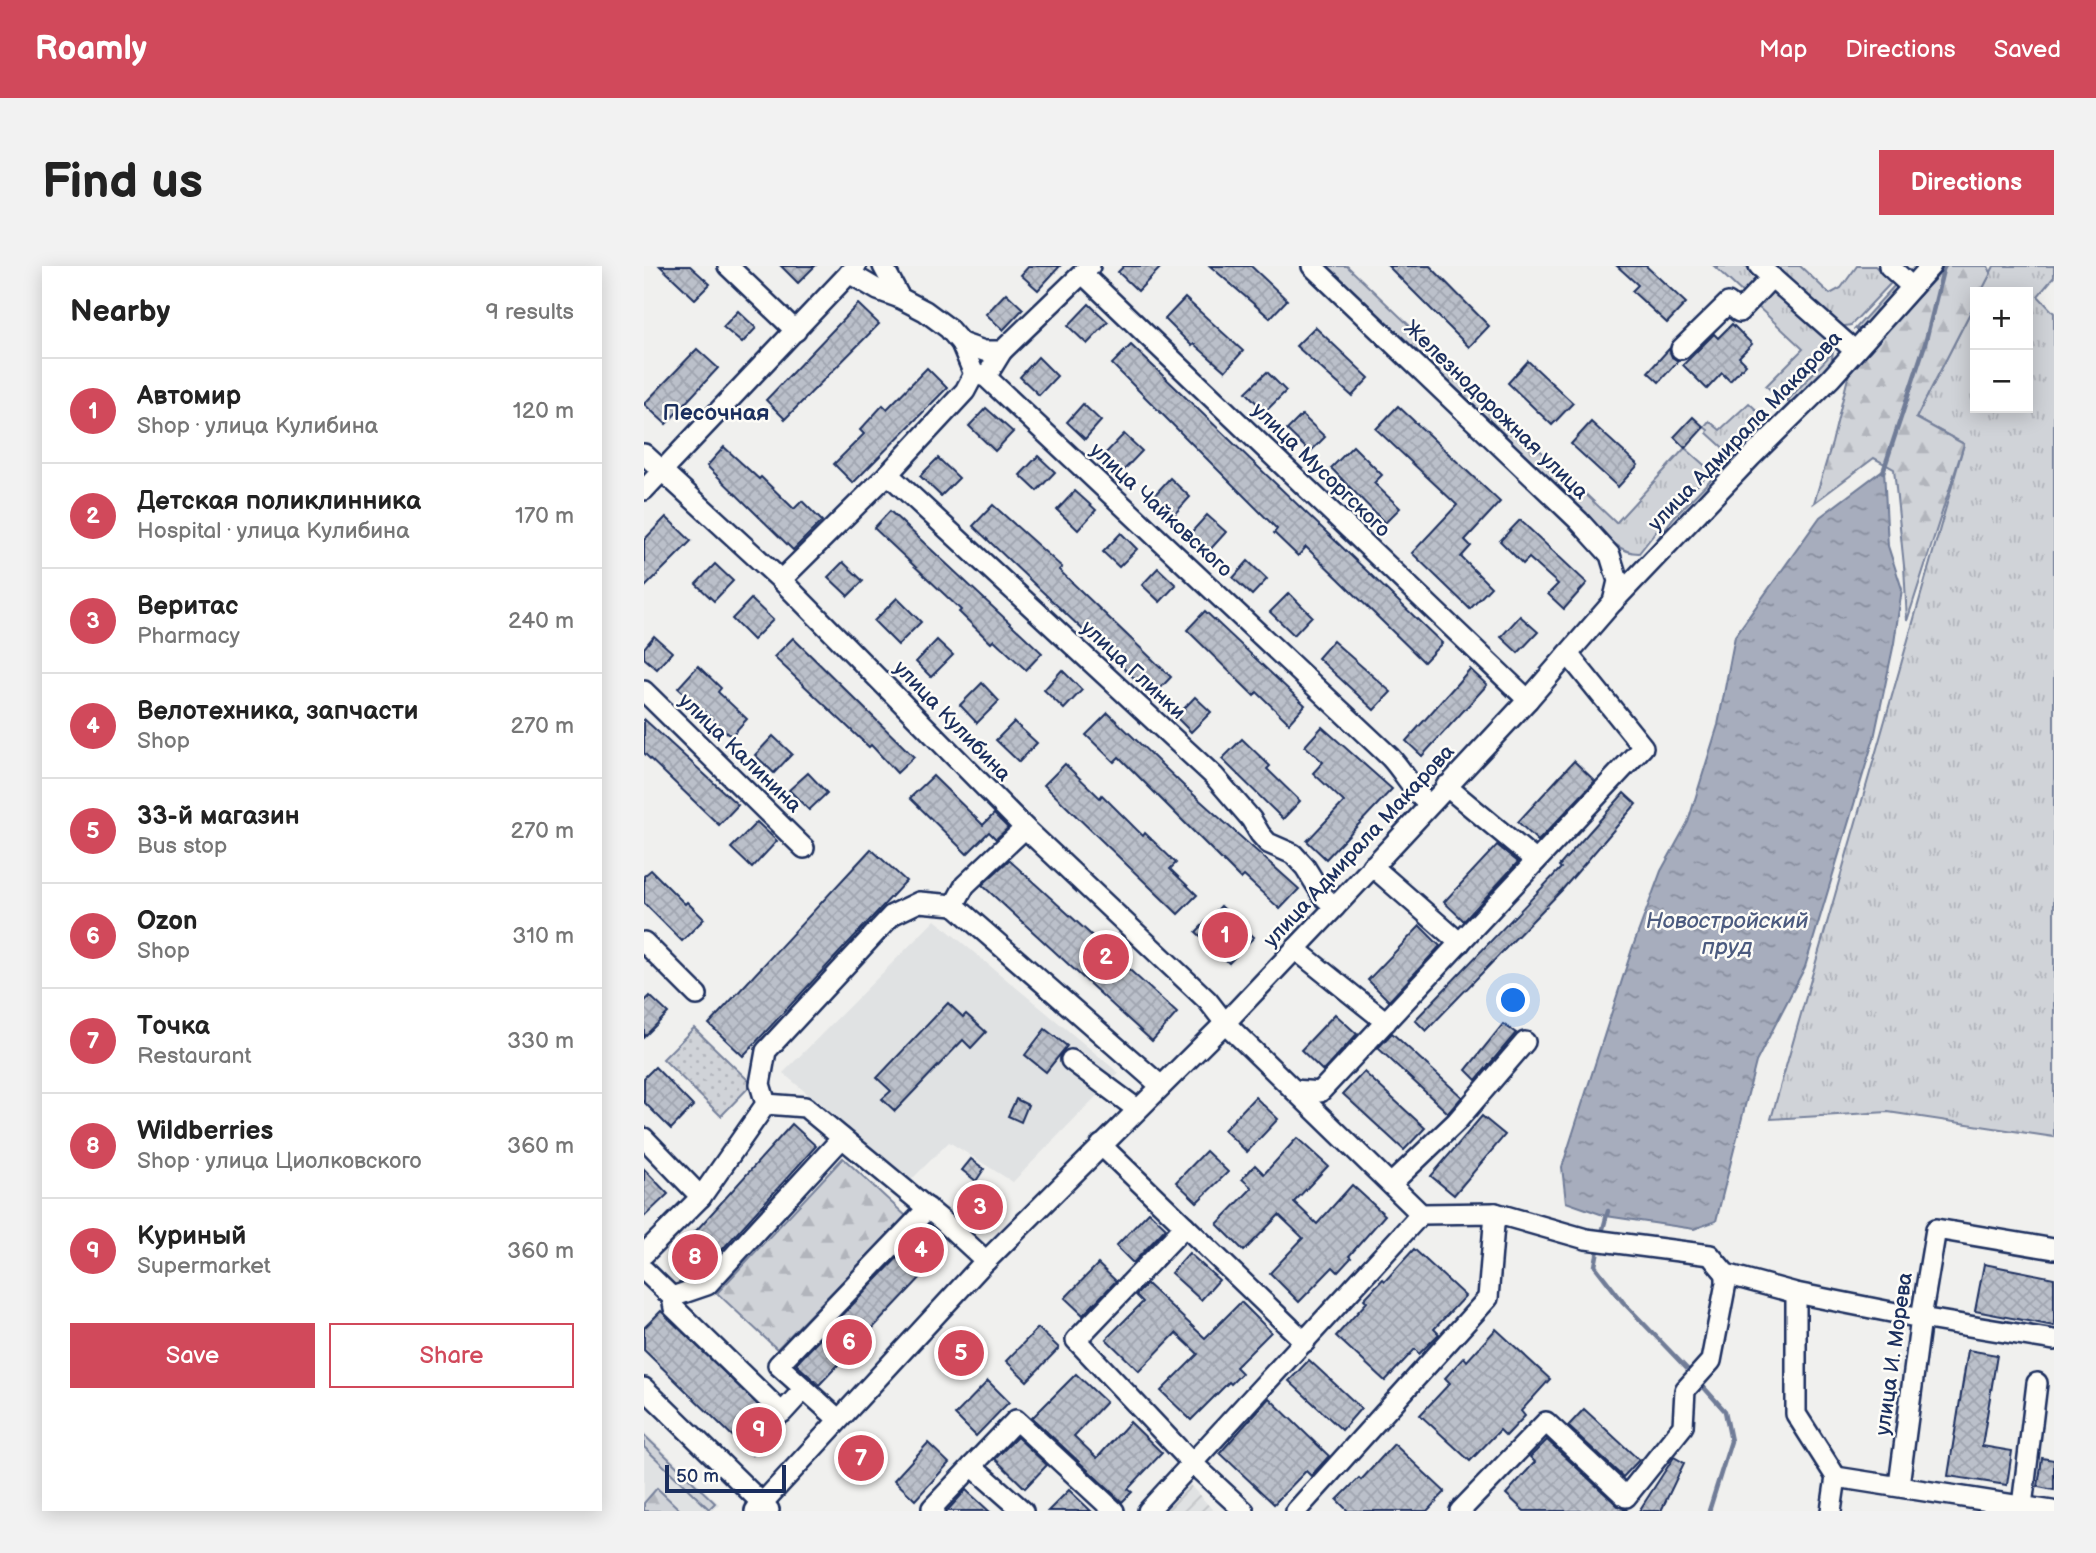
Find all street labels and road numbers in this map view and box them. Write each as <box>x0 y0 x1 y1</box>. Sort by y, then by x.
street label: Железнодорожная улица <box>1399 315 1594 505</box>
street label: улица Адмирала Макарова <box>1643 325 1848 536</box>
street label: улица Мусоргского <box>1247 398 1395 542</box>
street label: улица Чайковского <box>1085 438 1237 582</box>
street label: улица Глинки <box>1076 615 1190 725</box>
street label: улица Кулибина <box>888 655 1016 787</box>
street label: улица Калинина <box>673 688 807 818</box>
street label: улица Адмирала Макарова <box>1258 739 1460 953</box>
street label: улица И. Морева <box>1870 1270 1918 1437</box>

